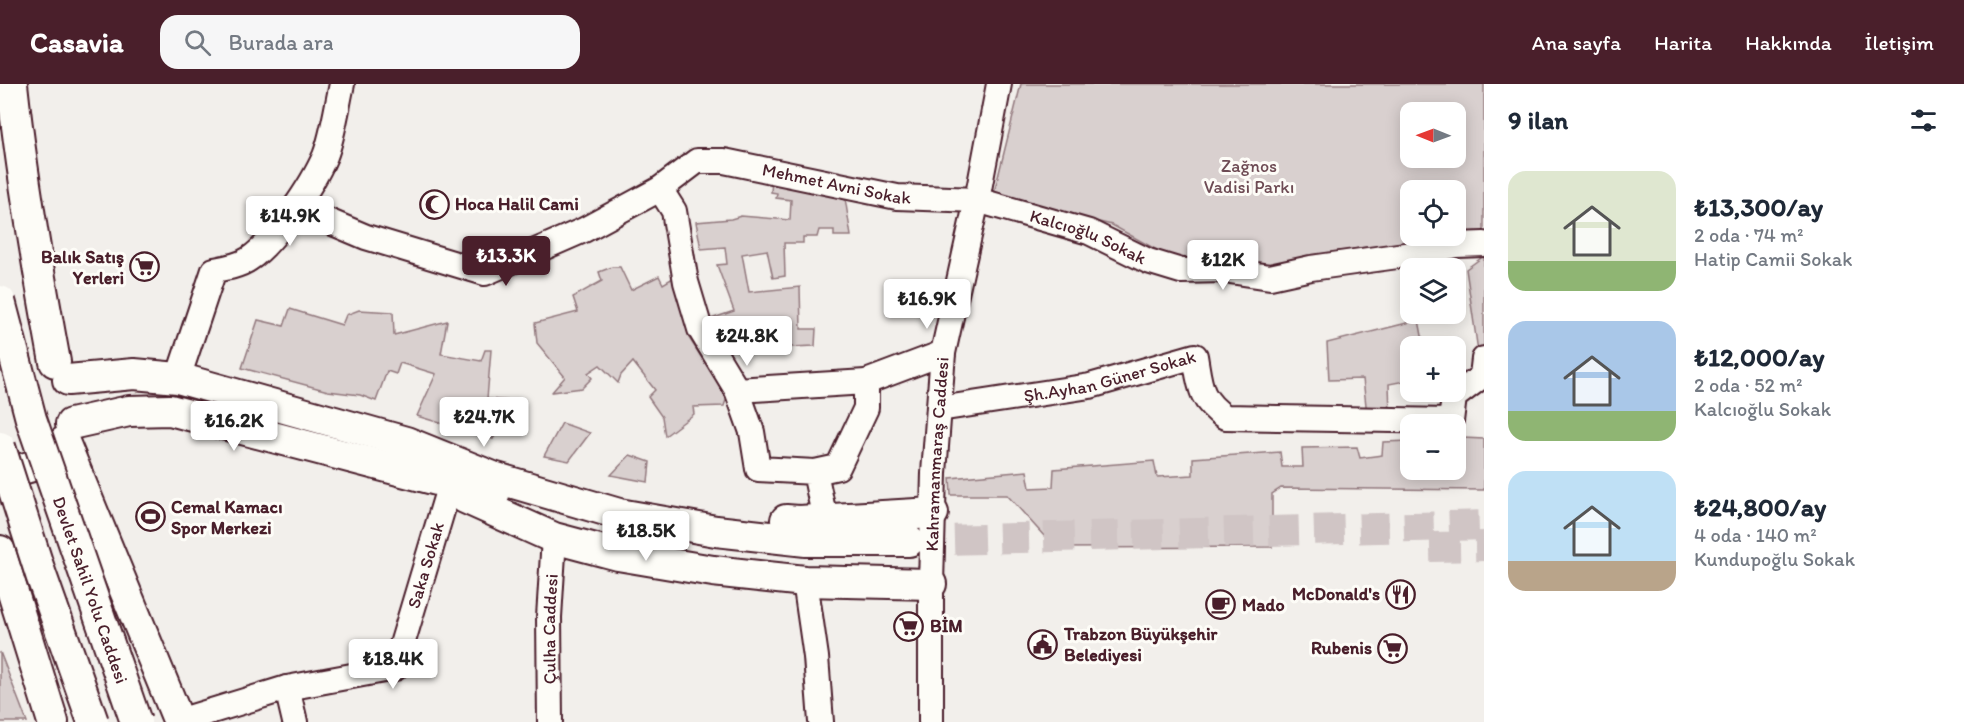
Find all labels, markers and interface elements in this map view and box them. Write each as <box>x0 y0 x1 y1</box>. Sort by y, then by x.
search box <box>160 15 580 69</box>
text: Casavia <box>30 25 124 59</box>
icon: search <box>181 26 214 59</box>
text: Burada ara <box>229 29 334 56</box>
text: Ana sayfa <box>1532 30 1621 55</box>
text: Harita <box>1654 30 1712 55</box>
text: Hakkında <box>1745 30 1832 55</box>
text: İletişim <box>1865 30 1934 55</box>
north arrow <box>1400 102 1466 168</box>
map controls <box>1400 102 1466 480</box>
text: 9 ilan <box>1508 104 1568 136</box>
icon: filters <box>1907 104 1940 137</box>
park label: Zağnos Vadisi Parkı <box>1204 155 1294 198</box>
street label: Mehmet Avni Sokak <box>760 158 912 209</box>
button: locate <box>1400 180 1466 246</box>
mosque icon: Hoca Halil Cami <box>418 188 450 220</box>
text: ₺13,300/ay <box>1694 191 1823 223</box>
place label: Hoca Halil Cami <box>455 193 579 215</box>
icon: home <box>1556 195 1628 267</box>
pin: ₺14.9K <box>241 196 339 247</box>
text: ₺14.9K <box>260 203 320 227</box>
street label: Kalcıoğlu Sokak <box>1027 205 1150 270</box>
text: 2 oda · 74 m² <box>1694 223 1803 247</box>
pin: ₺13.3K <box>457 236 555 287</box>
pin: ₺12K <box>1187 240 1259 291</box>
text: ₺13.3K <box>476 243 536 267</box>
place label: Balık Satış Yerleri <box>41 246 124 289</box>
text: ₺12K <box>1201 247 1245 271</box>
text: Hatip Camii Sokak <box>1694 247 1852 271</box>
supermarket icon: Balık Satış Yerleri <box>129 251 161 283</box>
button: layers <box>1400 258 1466 324</box>
pin: ₺16.9K <box>878 279 976 330</box>
text: ₺16.9K <box>898 286 956 310</box>
pin: ₺24.8K <box>698 316 796 367</box>
text: ₺24.8K <box>716 323 778 347</box>
button: + <box>1400 336 1466 402</box>
text: ₺12,000/ay <box>1694 341 1824 373</box>
street label: Şh.Ayhan Güner Sokak <box>1022 345 1198 407</box>
icon: home <box>1556 345 1628 417</box>
street label: Kahramanmaraş Caddesi <box>921 356 954 552</box>
text: 2 oda · 52 m² <box>1694 373 1803 397</box>
pin: ₺24.7K <box>435 397 533 448</box>
text: Kalcıoğlu Sokak <box>1694 397 1831 421</box>
pin: ₺16.2K <box>185 401 283 452</box>
text: ₺24.7K <box>454 404 514 428</box>
text: ₺16.2K <box>205 408 263 432</box>
button: − <box>1400 414 1466 480</box>
text: ₺24,800/ay <box>1694 491 1826 523</box>
street label: Devlet Sahil Yolu Caddesi <box>48 493 133 687</box>
icon: home <box>1556 495 1628 567</box>
place label: Cemal Kamacı Spor Merkezi <box>171 496 283 539</box>
sports icon: Cemal Kamacı Spor Merkezi <box>134 501 166 533</box>
pin: ₺18.5K <box>597 511 695 562</box>
text: ₺18.5K <box>616 518 676 542</box>
street label: Saka Sokak <box>402 519 449 611</box>
text: 4 oda · 140 m² <box>1694 523 1817 547</box>
text: Kundupoğlu Sokak <box>1694 547 1855 571</box>
street label: Çulha Caddesi <box>538 573 563 684</box>
restaurant icon: McDonald's <box>1385 578 1417 610</box>
place label: McDonald's <box>1292 583 1380 605</box>
cafe icon: Mado <box>1205 589 1237 621</box>
place label: Mado <box>1242 594 1285 616</box>
supermarket icon: BİM <box>893 610 925 642</box>
place label: BİM <box>930 615 963 637</box>
place label: Trabzon Büyükşehir Belediyesi <box>1063 623 1219 666</box>
public building icon: Trabzon Büyükşehir Belediyesi <box>1027 628 1059 660</box>
supermarket icon: Rubenis <box>1377 632 1409 664</box>
place label: Rubenis <box>1311 637 1372 659</box>
pin: ₺18.4K <box>344 639 442 690</box>
text: ₺18.4K <box>363 646 423 670</box>

